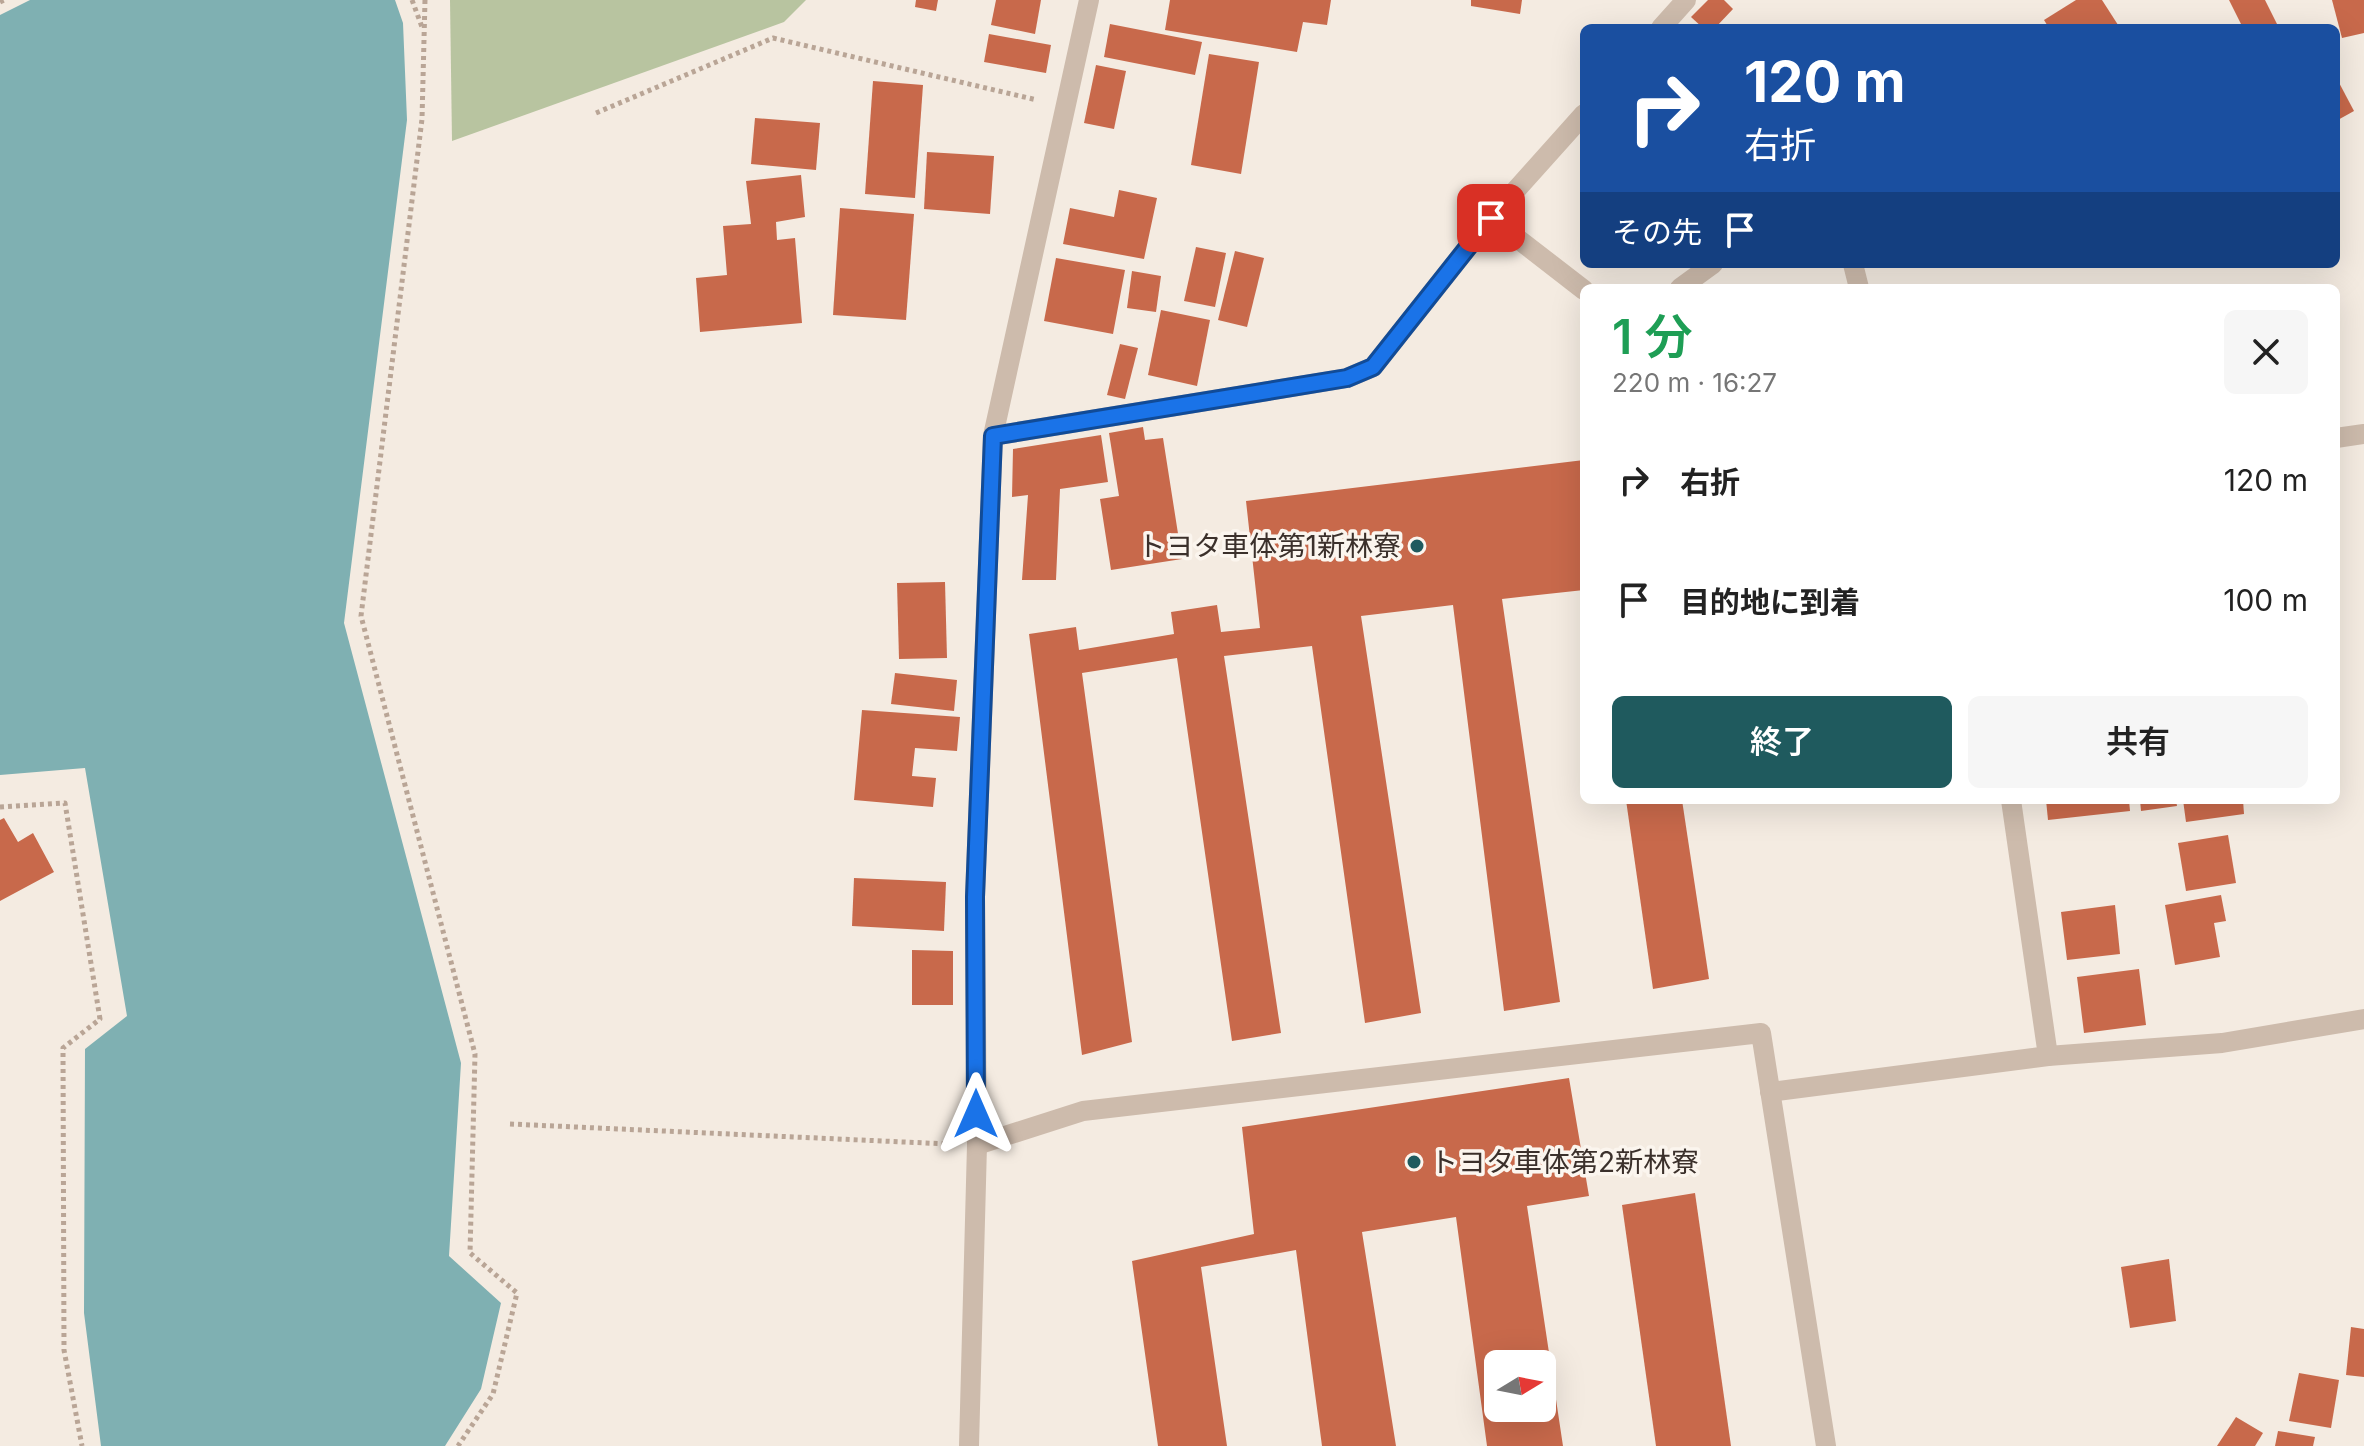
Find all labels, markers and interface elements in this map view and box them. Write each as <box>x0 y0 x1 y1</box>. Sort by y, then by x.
text: 120 m <box>1744 48 1906 116</box>
icon: right <box>1612 56 1716 160</box>
text: 右折 <box>1744 123 1816 167</box>
pin <box>1457 184 1525 252</box>
icon: arrive <box>1469 196 1513 240</box>
icon: arrive <box>1718 208 1762 252</box>
text: その先 <box>1612 214 1702 250</box>
text: 1 分 <box>1612 307 1692 366</box>
button: close <box>2224 310 2308 394</box>
text: 220 m · 16:27 <box>1612 367 1777 398</box>
icon: right <box>1612 458 1656 502</box>
text: 120 m <box>2224 462 2308 498</box>
text: 右折 <box>1680 464 1740 500</box>
place label: トヨタ車体第1新林寮 <box>1138 529 1401 563</box>
marker: トヨタ車体第1新林寮 <box>1408 537 1426 555</box>
icon: arrive <box>1612 578 1656 622</box>
text: 100 m <box>2223 582 2308 618</box>
text: 目的地に到着 <box>1680 584 1860 620</box>
button: 終了 <box>1612 696 1952 788</box>
button: 共有 <box>1968 696 2308 788</box>
position arrow <box>934 1072 1018 1156</box>
place label: トヨタ車体第2新林寮 <box>1430 1145 1699 1179</box>
marker: トヨタ車体第2新林寮 <box>1405 1153 1423 1171</box>
north arrow <box>1484 1350 1556 1422</box>
map controls <box>1484 1350 1556 1422</box>

